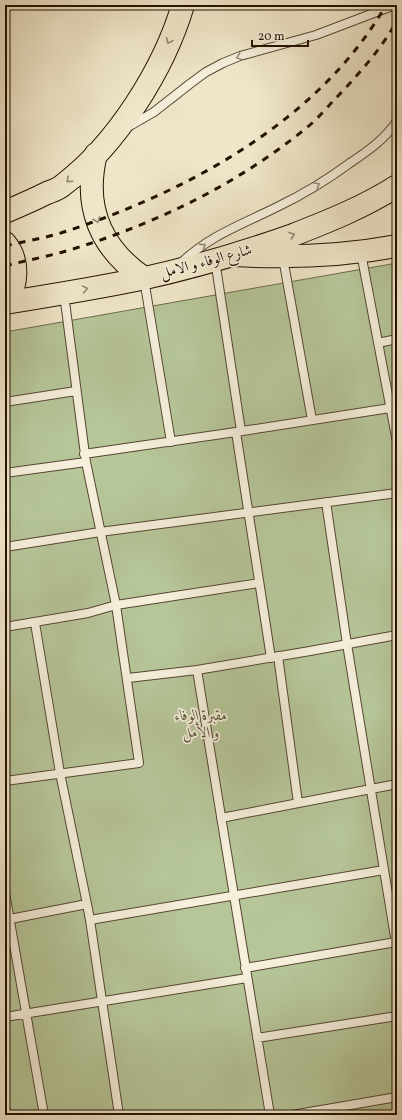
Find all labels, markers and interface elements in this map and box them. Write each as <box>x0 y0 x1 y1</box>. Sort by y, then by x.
scale bar <box>252 22 308 48</box>
text: 20 m <box>258 29 285 45</box>
one-way arrow <box>166 37 174 45</box>
one-way arrow <box>236 52 243 61</box>
one-way arrow <box>67 175 74 182</box>
one-way arrow <box>313 182 320 190</box>
one-way arrow <box>92 216 101 223</box>
one-way arrow <box>288 232 295 240</box>
street label: شارع الوفاء و الامل <box>158 240 255 286</box>
one-way arrow <box>198 244 205 251</box>
one-way arrow <box>82 285 88 294</box>
park label: مقبرة الوفاء و الأمل <box>175 706 227 744</box>

